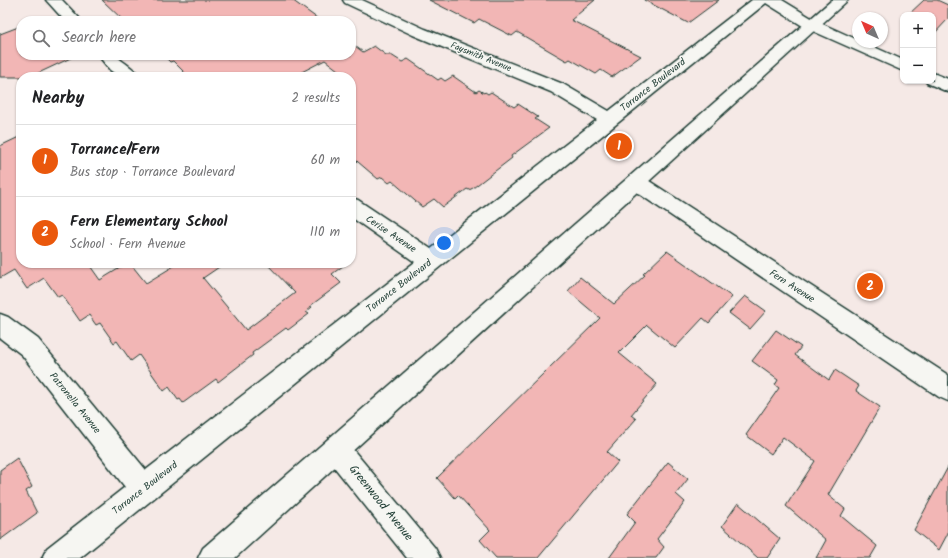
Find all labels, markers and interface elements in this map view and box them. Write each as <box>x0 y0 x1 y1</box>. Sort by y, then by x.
north arrow <box>852 12 888 48</box>
map controls <box>900 12 936 84</box>
button: + <box>900 12 936 48</box>
search box <box>16 16 356 60</box>
text: Search here <box>62 26 136 50</box>
icon: search <box>30 27 52 49</box>
street label: Faysmith Avenue <box>448 38 514 76</box>
button: − <box>900 48 936 84</box>
street label: Torrance Boulevard <box>617 54 690 116</box>
text: Nearby <box>32 85 84 112</box>
text: 2 results <box>292 88 340 109</box>
pin: 1 <box>606 131 632 161</box>
text: Torrance/Fern <box>70 138 160 162</box>
text: 1 <box>43 150 47 171</box>
text: 60 m <box>311 150 340 171</box>
text: Bus stop · Torrance Boulevard <box>70 162 235 183</box>
text: Fern Elementary School <box>70 210 228 234</box>
street label: Cerise Avenue <box>362 211 420 257</box>
text: 2 <box>41 222 49 243</box>
text: 110 m <box>310 222 340 243</box>
your location <box>434 233 454 253</box>
text: School · Fern Avenue <box>70 234 186 255</box>
street label: Torrance Boulevard <box>363 255 436 317</box>
street label: Fern Avenue <box>766 265 819 307</box>
pin: 2 <box>857 271 883 301</box>
street label: Patronella Avenue <box>45 369 105 437</box>
street label: Torrance Boulevard <box>109 457 182 519</box>
street label: Greenwood Avenue <box>344 461 418 546</box>

